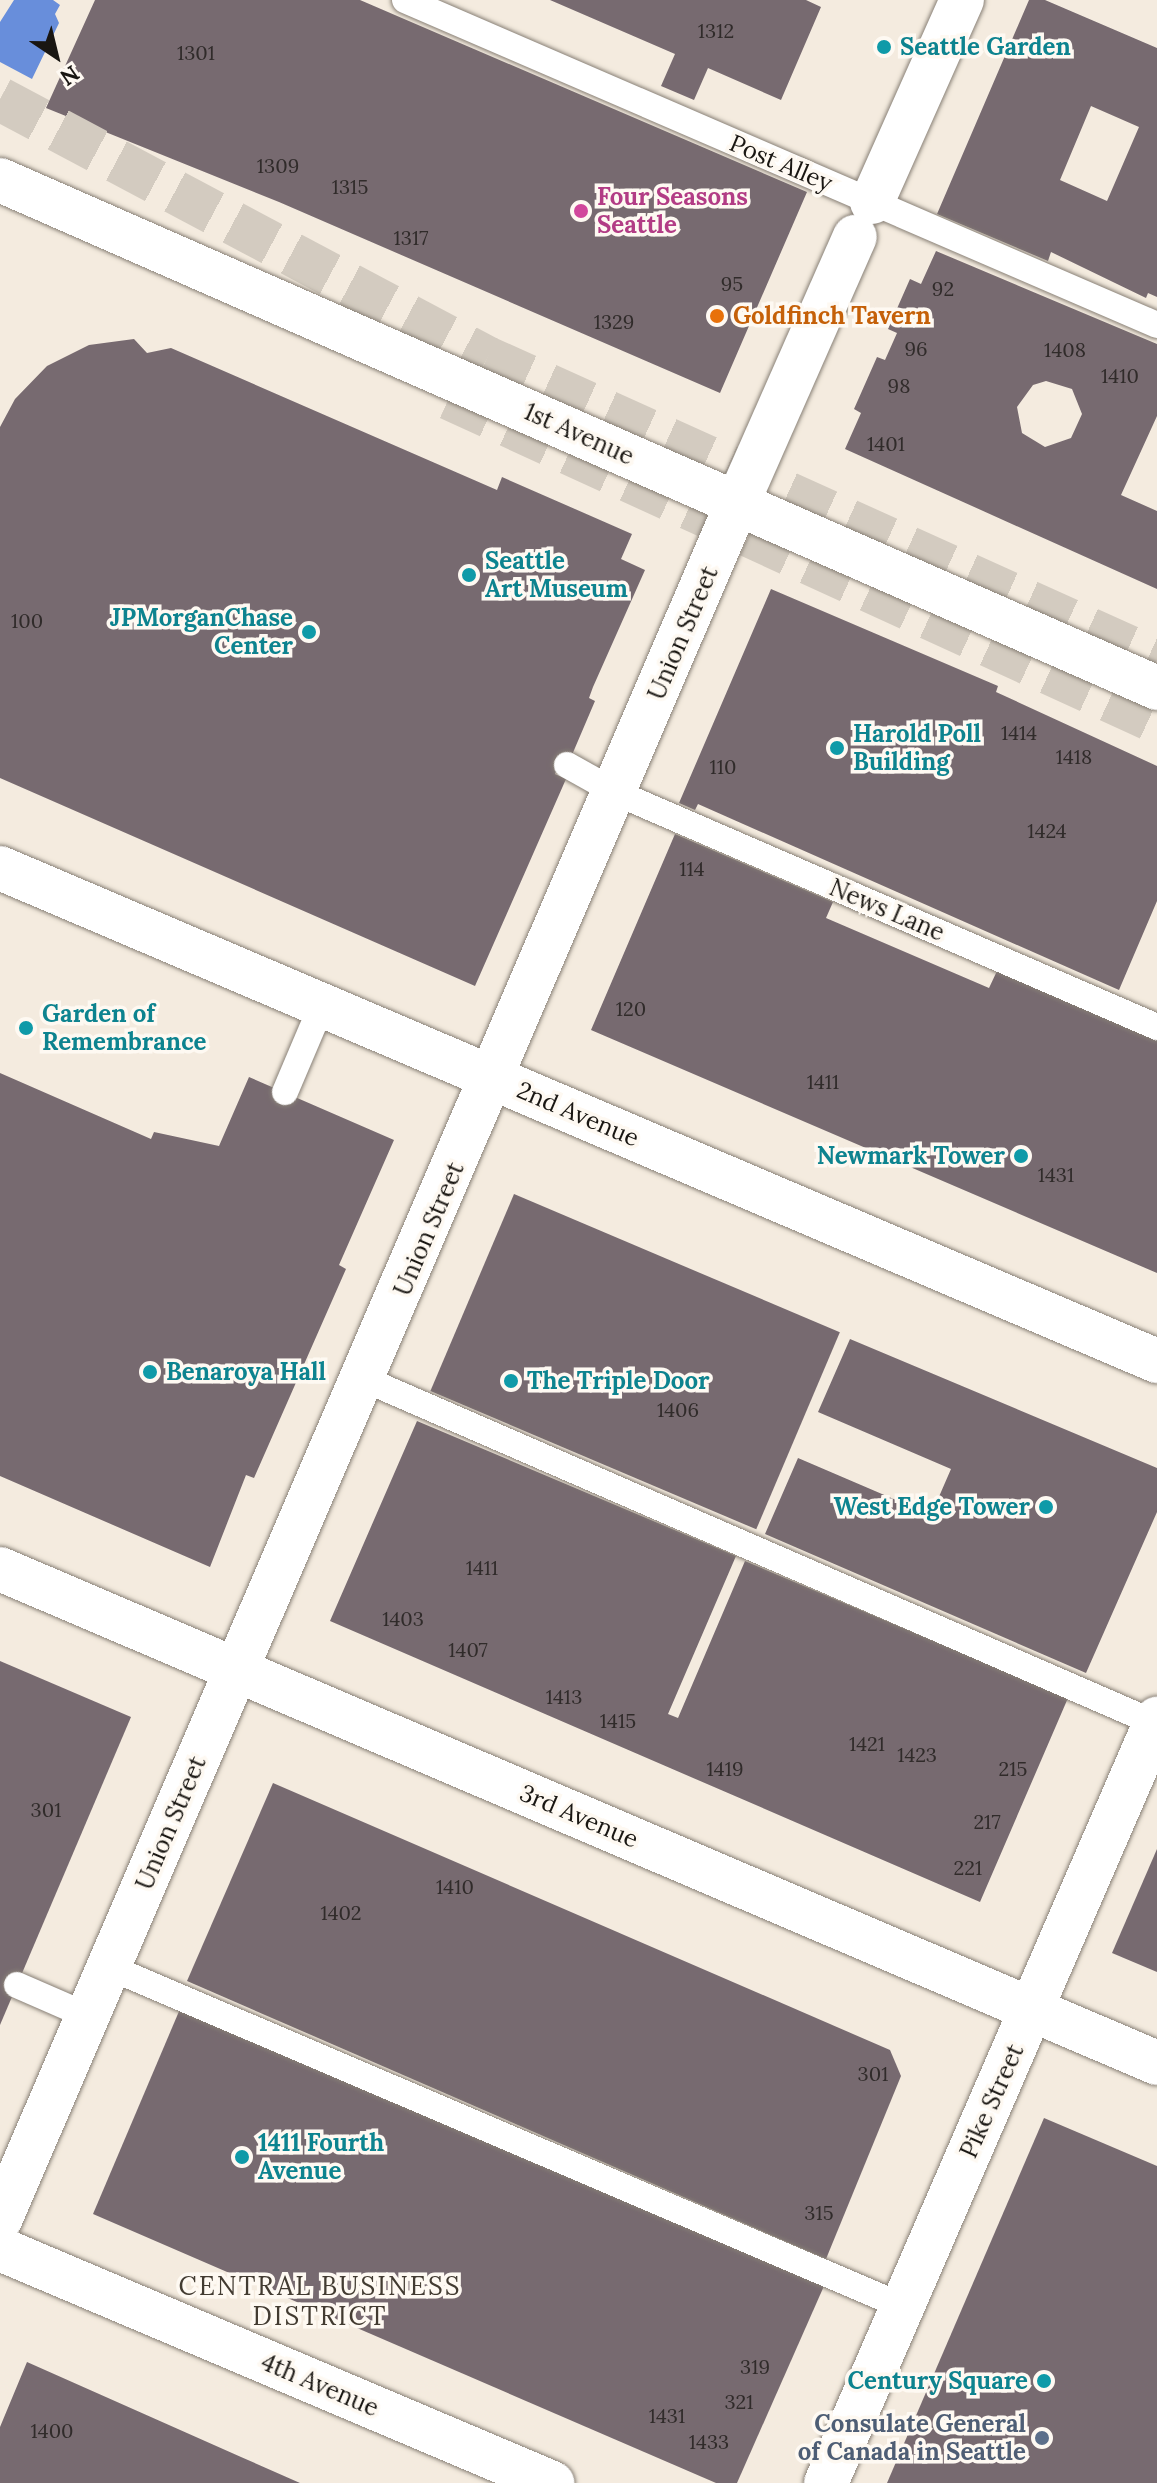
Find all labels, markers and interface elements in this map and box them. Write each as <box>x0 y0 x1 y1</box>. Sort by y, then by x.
north arrow <box>16 16 96 96</box>
house number: 1312 <box>698 18 734 42</box>
place label: Seattle Garden <box>900 33 1071 61</box>
marker: Seattle Garden <box>875 38 893 56</box>
house number: 1301 <box>177 40 215 64</box>
text: N <box>55 59 85 92</box>
street label: Post Alley <box>725 129 837 197</box>
house number: 1309 <box>257 153 299 177</box>
house number: 1315 <box>332 174 368 198</box>
place label: Four Seasons Seattle <box>597 183 748 239</box>
marker: Four Seasons Seattle <box>572 202 590 220</box>
house number: 1317 <box>394 225 428 249</box>
house number: 95 <box>721 271 743 295</box>
house number: 92 <box>932 276 954 300</box>
place label: Goldfinch Tavern <box>733 302 931 330</box>
marker: Goldfinch Tavern <box>708 307 726 325</box>
house number: 1329 <box>594 309 634 333</box>
house number: 96 <box>904 336 928 360</box>
house number: 1408 <box>1044 337 1086 361</box>
house number: 1410 <box>1101 363 1139 387</box>
house number: 98 <box>888 373 910 397</box>
street label: 1st Avenue <box>520 397 638 471</box>
house number: 1401 <box>867 431 905 455</box>
place label: Seattle Art Museum <box>485 547 628 603</box>
street label: Union Street <box>642 562 724 704</box>
marker: Seattle Art Museum <box>460 566 478 584</box>
place label: JPMorganChase Center <box>110 604 293 660</box>
house number: 100 <box>11 608 43 632</box>
marker: JPMorganChase Center <box>300 623 318 641</box>
place label: Harold Poll Building <box>853 720 981 776</box>
house number: 1414 <box>1001 720 1037 744</box>
marker: Harold Poll Building <box>828 739 846 757</box>
house number: 1418 <box>1056 744 1092 768</box>
house number: 110 <box>710 754 736 778</box>
house number: 1424 <box>1027 818 1067 842</box>
house number: 114 <box>679 856 705 880</box>
street label: News Lane <box>825 873 949 947</box>
house number: 120 <box>616 996 646 1020</box>
place label: Garden of Remembrance <box>42 1000 206 1056</box>
marker: Garden of Remembrance <box>17 1019 35 1037</box>
house number: 1411 <box>807 1069 839 1093</box>
street label: 2nd Avenue <box>513 1075 643 1153</box>
place label: Newmark Tower <box>817 1142 1005 1170</box>
marker: Newmark Tower <box>1012 1147 1030 1165</box>
street label: Union Street <box>388 1158 470 1300</box>
house number: 1431 <box>1038 1162 1074 1186</box>
place label: Benaroya Hall <box>166 1358 326 1386</box>
marker: Benaroya Hall <box>141 1363 159 1381</box>
place label: The Triple Door <box>527 1367 710 1395</box>
marker: The Triple Door <box>502 1372 520 1390</box>
house number: 1406 <box>657 1397 699 1421</box>
place label: West Edge Tower <box>833 1493 1030 1521</box>
marker: West Edge Tower <box>1037 1498 1055 1516</box>
house number: 1411 <box>466 1555 498 1579</box>
house number: 1403 <box>382 1606 424 1630</box>
house number: 1407 <box>448 1637 488 1661</box>
house number: 1413 <box>546 1684 582 1708</box>
house number: 1415 <box>600 1708 636 1732</box>
house number: 1421 <box>849 1731 885 1755</box>
house number: 1423 <box>897 1742 937 1766</box>
street label: Union Street <box>130 1752 212 1894</box>
house number: 1419 <box>707 1756 743 1780</box>
house number: 215 <box>999 1756 1027 1780</box>
street label: 3rd Avenue <box>516 1778 642 1854</box>
house number: 301 <box>31 1797 61 1821</box>
house number: 217 <box>973 1809 1001 1833</box>
house number: 221 <box>954 1855 982 1879</box>
house number: 1410 <box>436 1874 474 1898</box>
house number: 1402 <box>320 1900 362 1924</box>
street label: Pike Street <box>954 2040 1030 2162</box>
house number: 301 <box>858 2061 888 2085</box>
place label: 1411 Fourth Avenue <box>258 2129 384 2185</box>
marker: 1411 Fourth Avenue <box>233 2148 251 2166</box>
house number: 315 <box>804 2200 834 2224</box>
district label: CENTRAL BUSINESS DISTRICT <box>178 2270 462 2332</box>
street label: 4th Avenue <box>257 2347 383 2423</box>
house number: 319 <box>740 2354 770 2378</box>
place label: Century Square <box>848 2367 1028 2395</box>
marker: Century Square <box>1035 2372 1053 2390</box>
house number: 321 <box>724 2389 754 2413</box>
house number: 1431 <box>649 2403 685 2427</box>
place label: Consulate General of Canada in Seattle <box>798 2410 1026 2466</box>
house number: 1400 <box>31 2418 73 2442</box>
house number: 1433 <box>689 2429 729 2453</box>
marker: Consulate General of Canada in Seattle <box>1033 2429 1051 2447</box>

